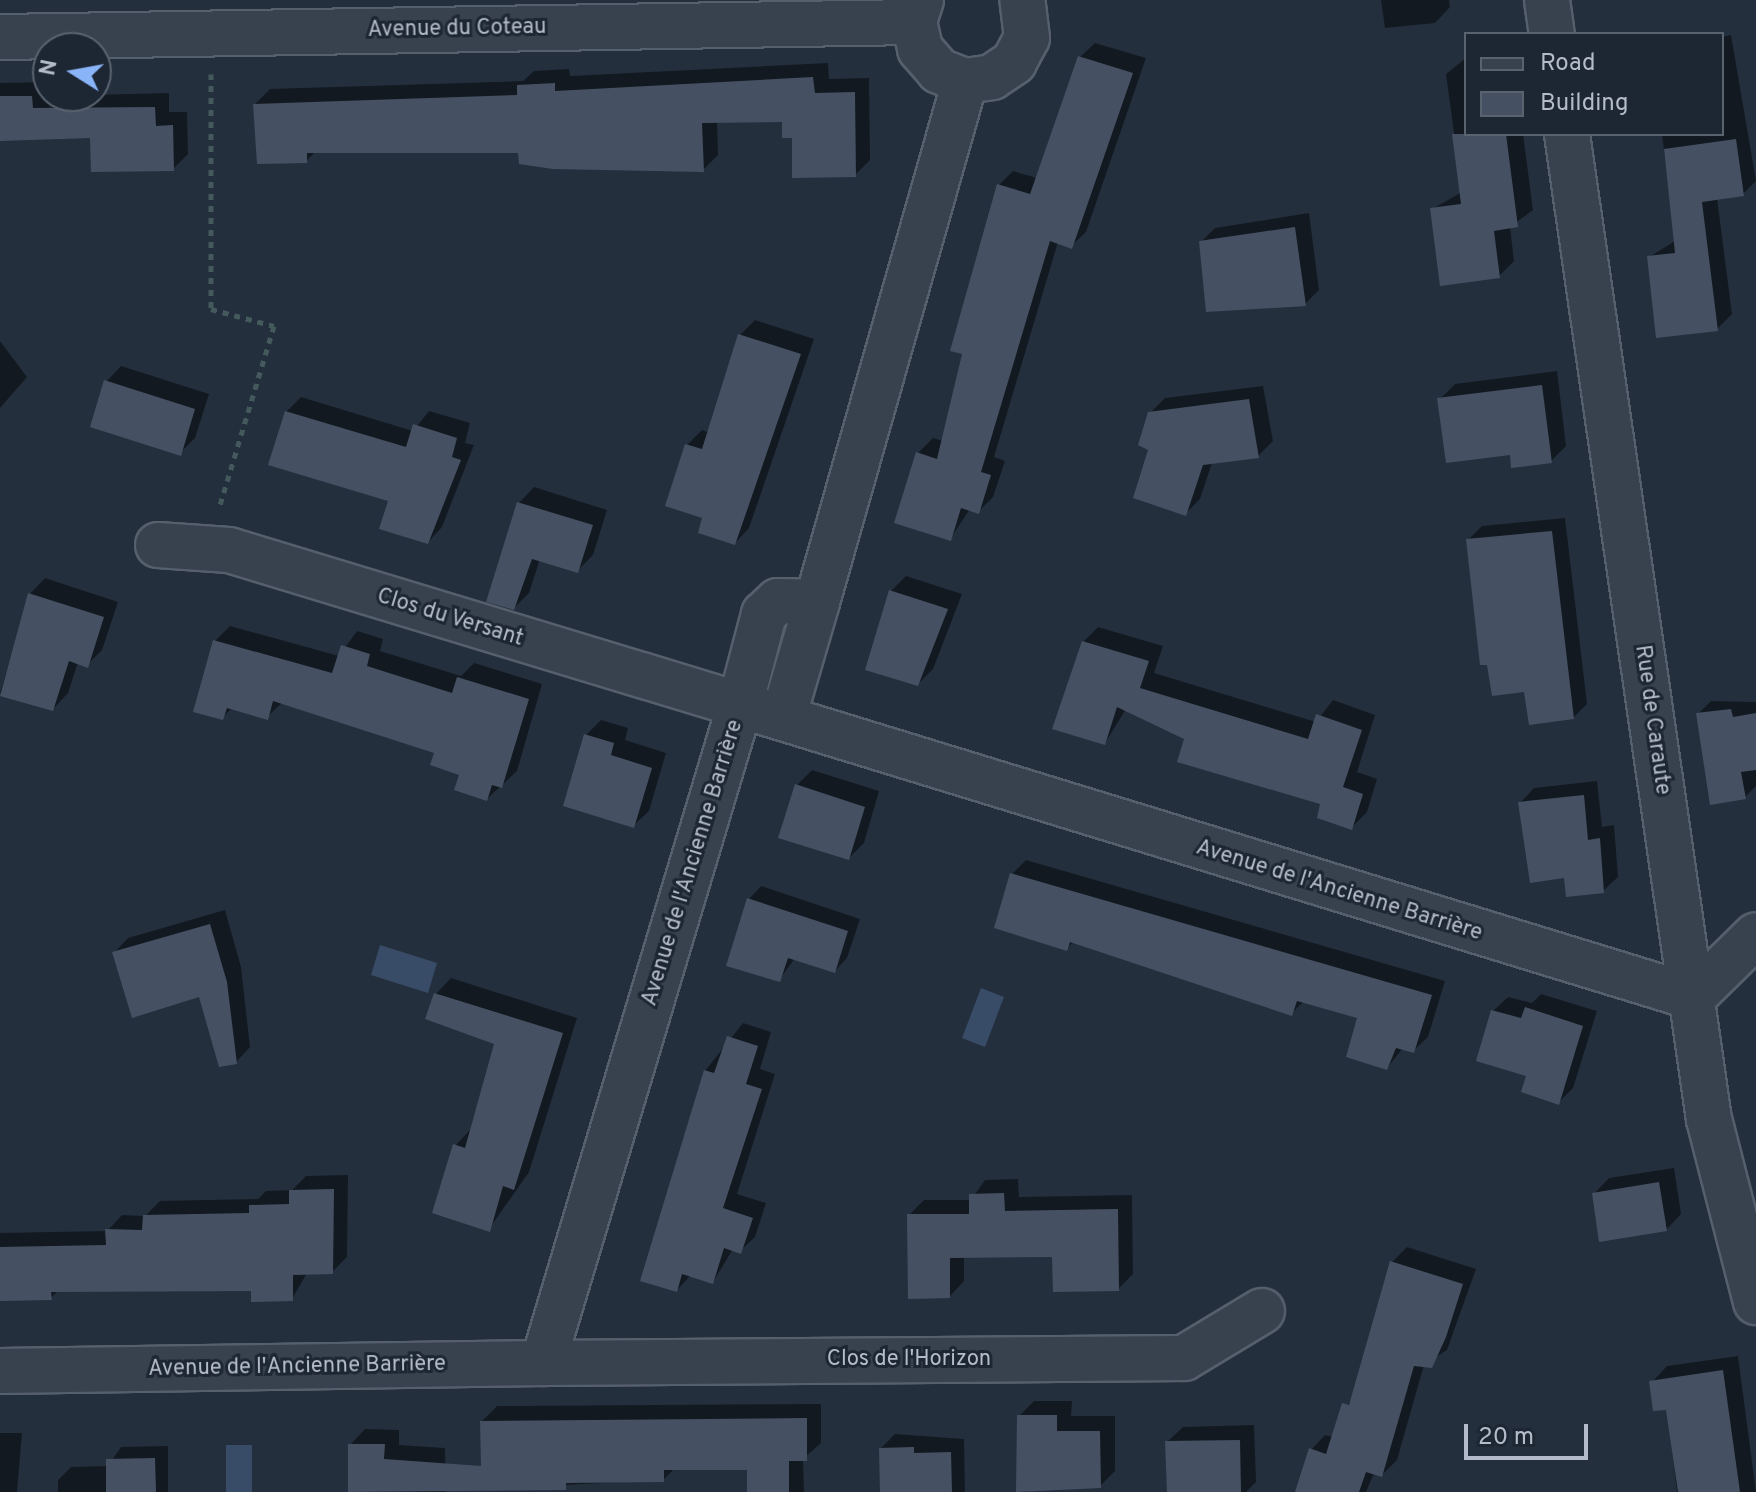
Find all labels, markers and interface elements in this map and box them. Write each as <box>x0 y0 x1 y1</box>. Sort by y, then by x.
street label: Avenue du Coteau <box>367 14 547 44</box>
north arrow <box>32 32 112 112</box>
legend <box>1464 32 1724 136</box>
text: Road <box>1540 49 1596 79</box>
text: N <box>35 57 65 78</box>
text: Building <box>1540 89 1629 119</box>
street label: Clos du Versant <box>373 583 527 653</box>
street label: Rue de Caraute <box>1628 643 1676 797</box>
street label: Avenue de l'Ancienne Barrière <box>637 717 749 1009</box>
street label: Avenue de l'Ancienne Barrière <box>1193 835 1485 947</box>
street label: Clos de l'Horizon <box>827 1347 991 1373</box>
street label: Avenue de l'Ancienne Barrière <box>148 1351 446 1383</box>
scale bar <box>1468 1408 1592 1458</box>
text: 20 m <box>1478 1423 1534 1453</box>

